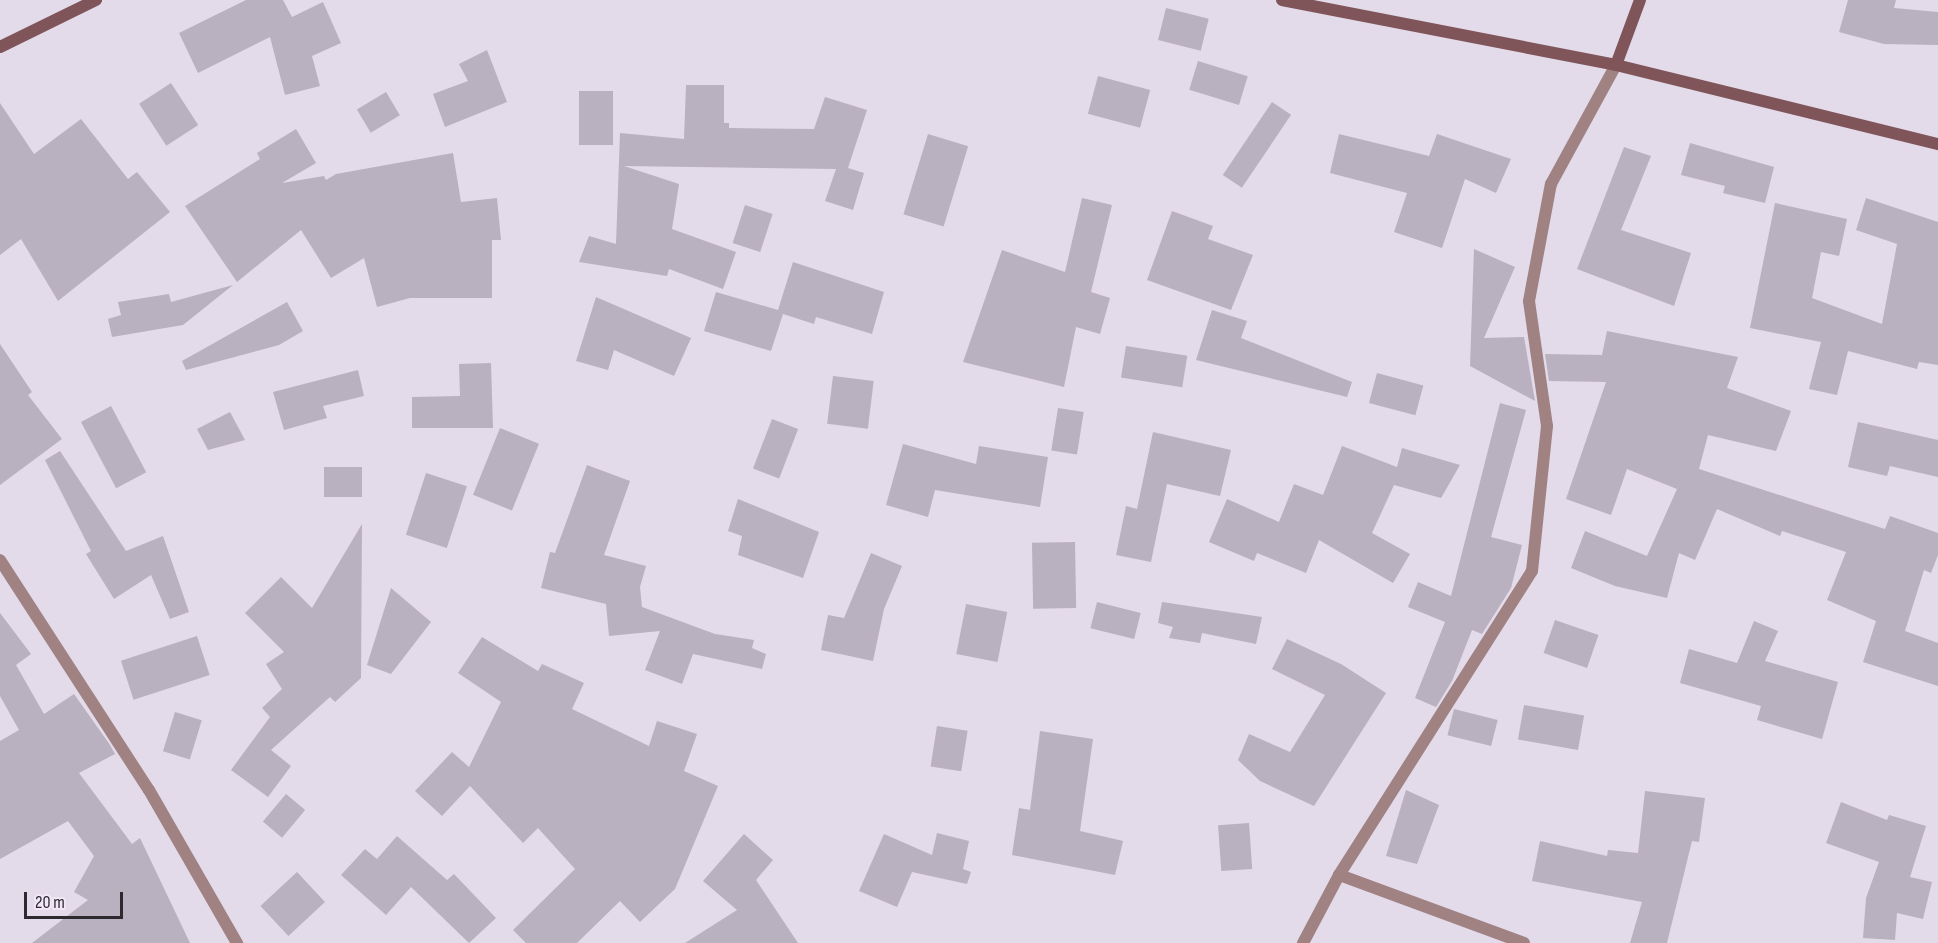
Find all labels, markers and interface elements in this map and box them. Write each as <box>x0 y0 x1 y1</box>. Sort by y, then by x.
scale bar <box>27 880 126 918</box>
text: 20 m <box>35 892 65 913</box>

